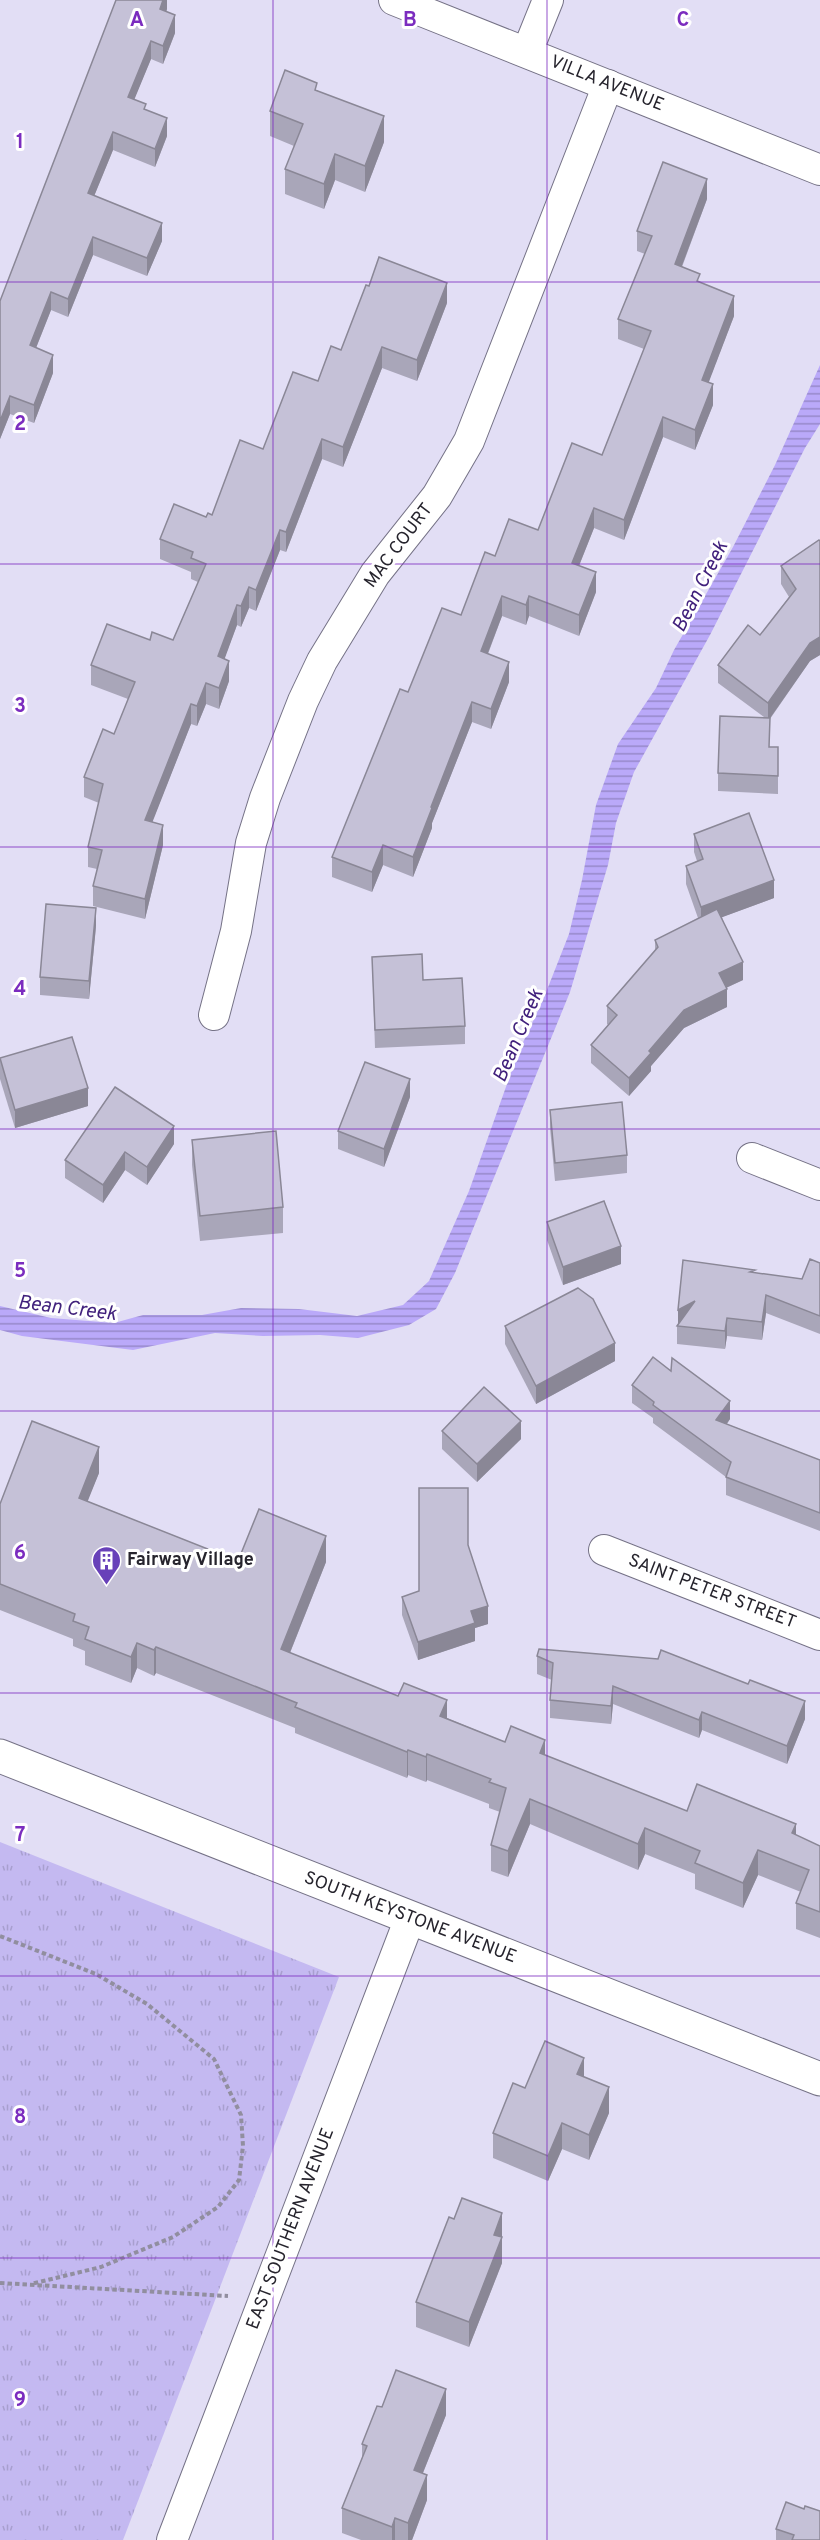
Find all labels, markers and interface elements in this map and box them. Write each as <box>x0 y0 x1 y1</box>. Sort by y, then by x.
text: A <box>130 8 144 34</box>
text: B <box>403 8 417 34</box>
text: C <box>677 8 689 34</box>
street label: VILLA AVENUE <box>547 51 667 117</box>
text: 1 <box>16 130 24 156</box>
text: 2 <box>14 412 26 438</box>
street label: MAC COURT <box>360 499 438 593</box>
water label: Bean Creek <box>667 536 735 637</box>
text: 3 <box>14 694 26 720</box>
text: 4 <box>14 977 26 1003</box>
water label: Bean Creek <box>488 985 551 1087</box>
text: 5 <box>14 1259 26 1285</box>
water label: Bean Creek <box>16 1290 119 1328</box>
text: 6 <box>14 1541 26 1567</box>
building icon: Fairway Village <box>90 1544 122 1586</box>
place label: Fairway Village <box>127 1549 254 1572</box>
street label: SAINT PETER STREET <box>625 1549 799 1635</box>
text: 7 <box>15 1823 25 1849</box>
street label: SOUTH KEYSTONE AVENUE <box>301 1867 519 1969</box>
text: 8 <box>14 2105 26 2131</box>
street label: EAST SOUTHERN AVENUE <box>242 2125 340 2333</box>
text: 9 <box>14 2388 26 2414</box>

